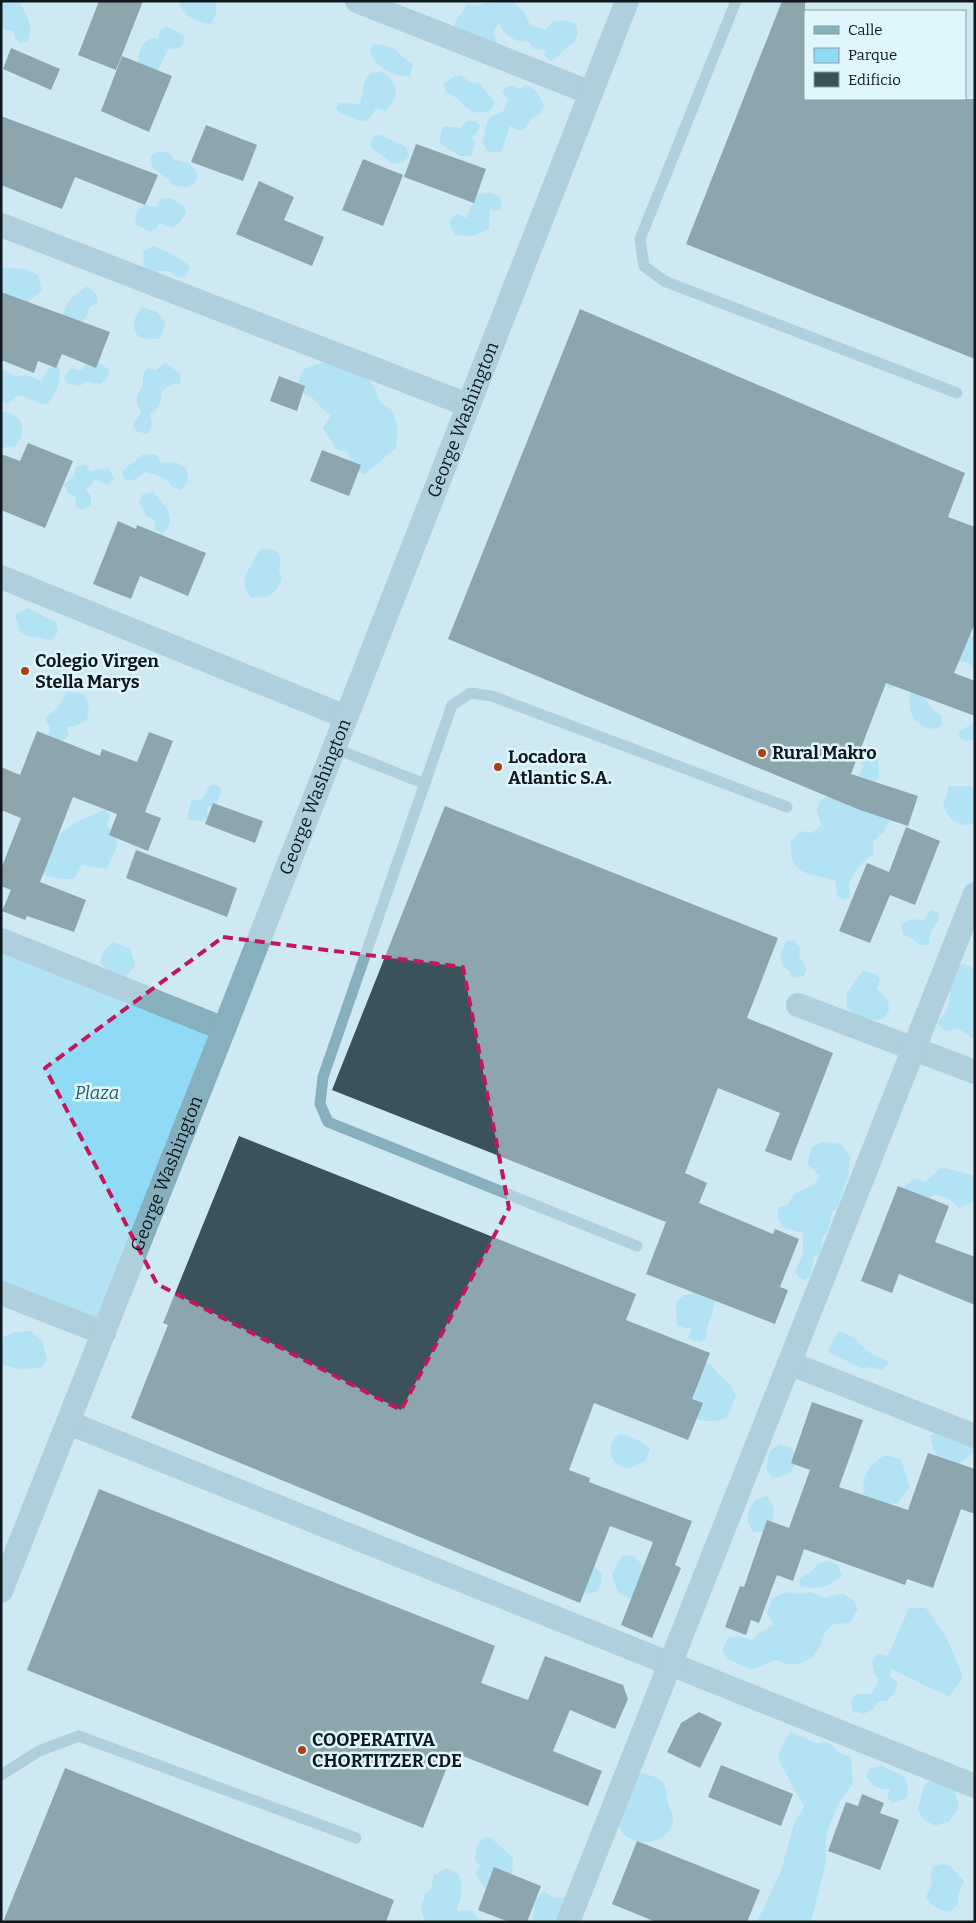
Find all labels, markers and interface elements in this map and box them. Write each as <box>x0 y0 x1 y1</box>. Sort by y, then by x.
legend <box>804 10 966 100</box>
text: Calle <box>848 21 882 39</box>
text: Parque <box>848 46 897 64</box>
text: Edificio <box>848 71 901 89</box>
street label: George Washington <box>422 338 504 501</box>
place label: Colegio Virgen Stella Marys <box>35 650 159 693</box>
marker: Colegio Virgen Stella Marys <box>19 665 31 677</box>
street label: George Washington <box>275 715 356 878</box>
place label: Rural Makro <box>772 742 877 764</box>
place label: Locadora Atlantic S.A. <box>508 746 612 789</box>
marker: Rural Makro <box>756 747 768 759</box>
marker: Locadora Atlantic S.A. <box>492 761 504 773</box>
park label: Plaza <box>75 1082 119 1104</box>
street label: George Washington <box>126 1092 208 1255</box>
place label: COOPERATIVA CHORTITZER CDE <box>312 1729 462 1772</box>
marker: COOPERATIVA CHORTITZER CDE <box>296 1744 308 1756</box>

